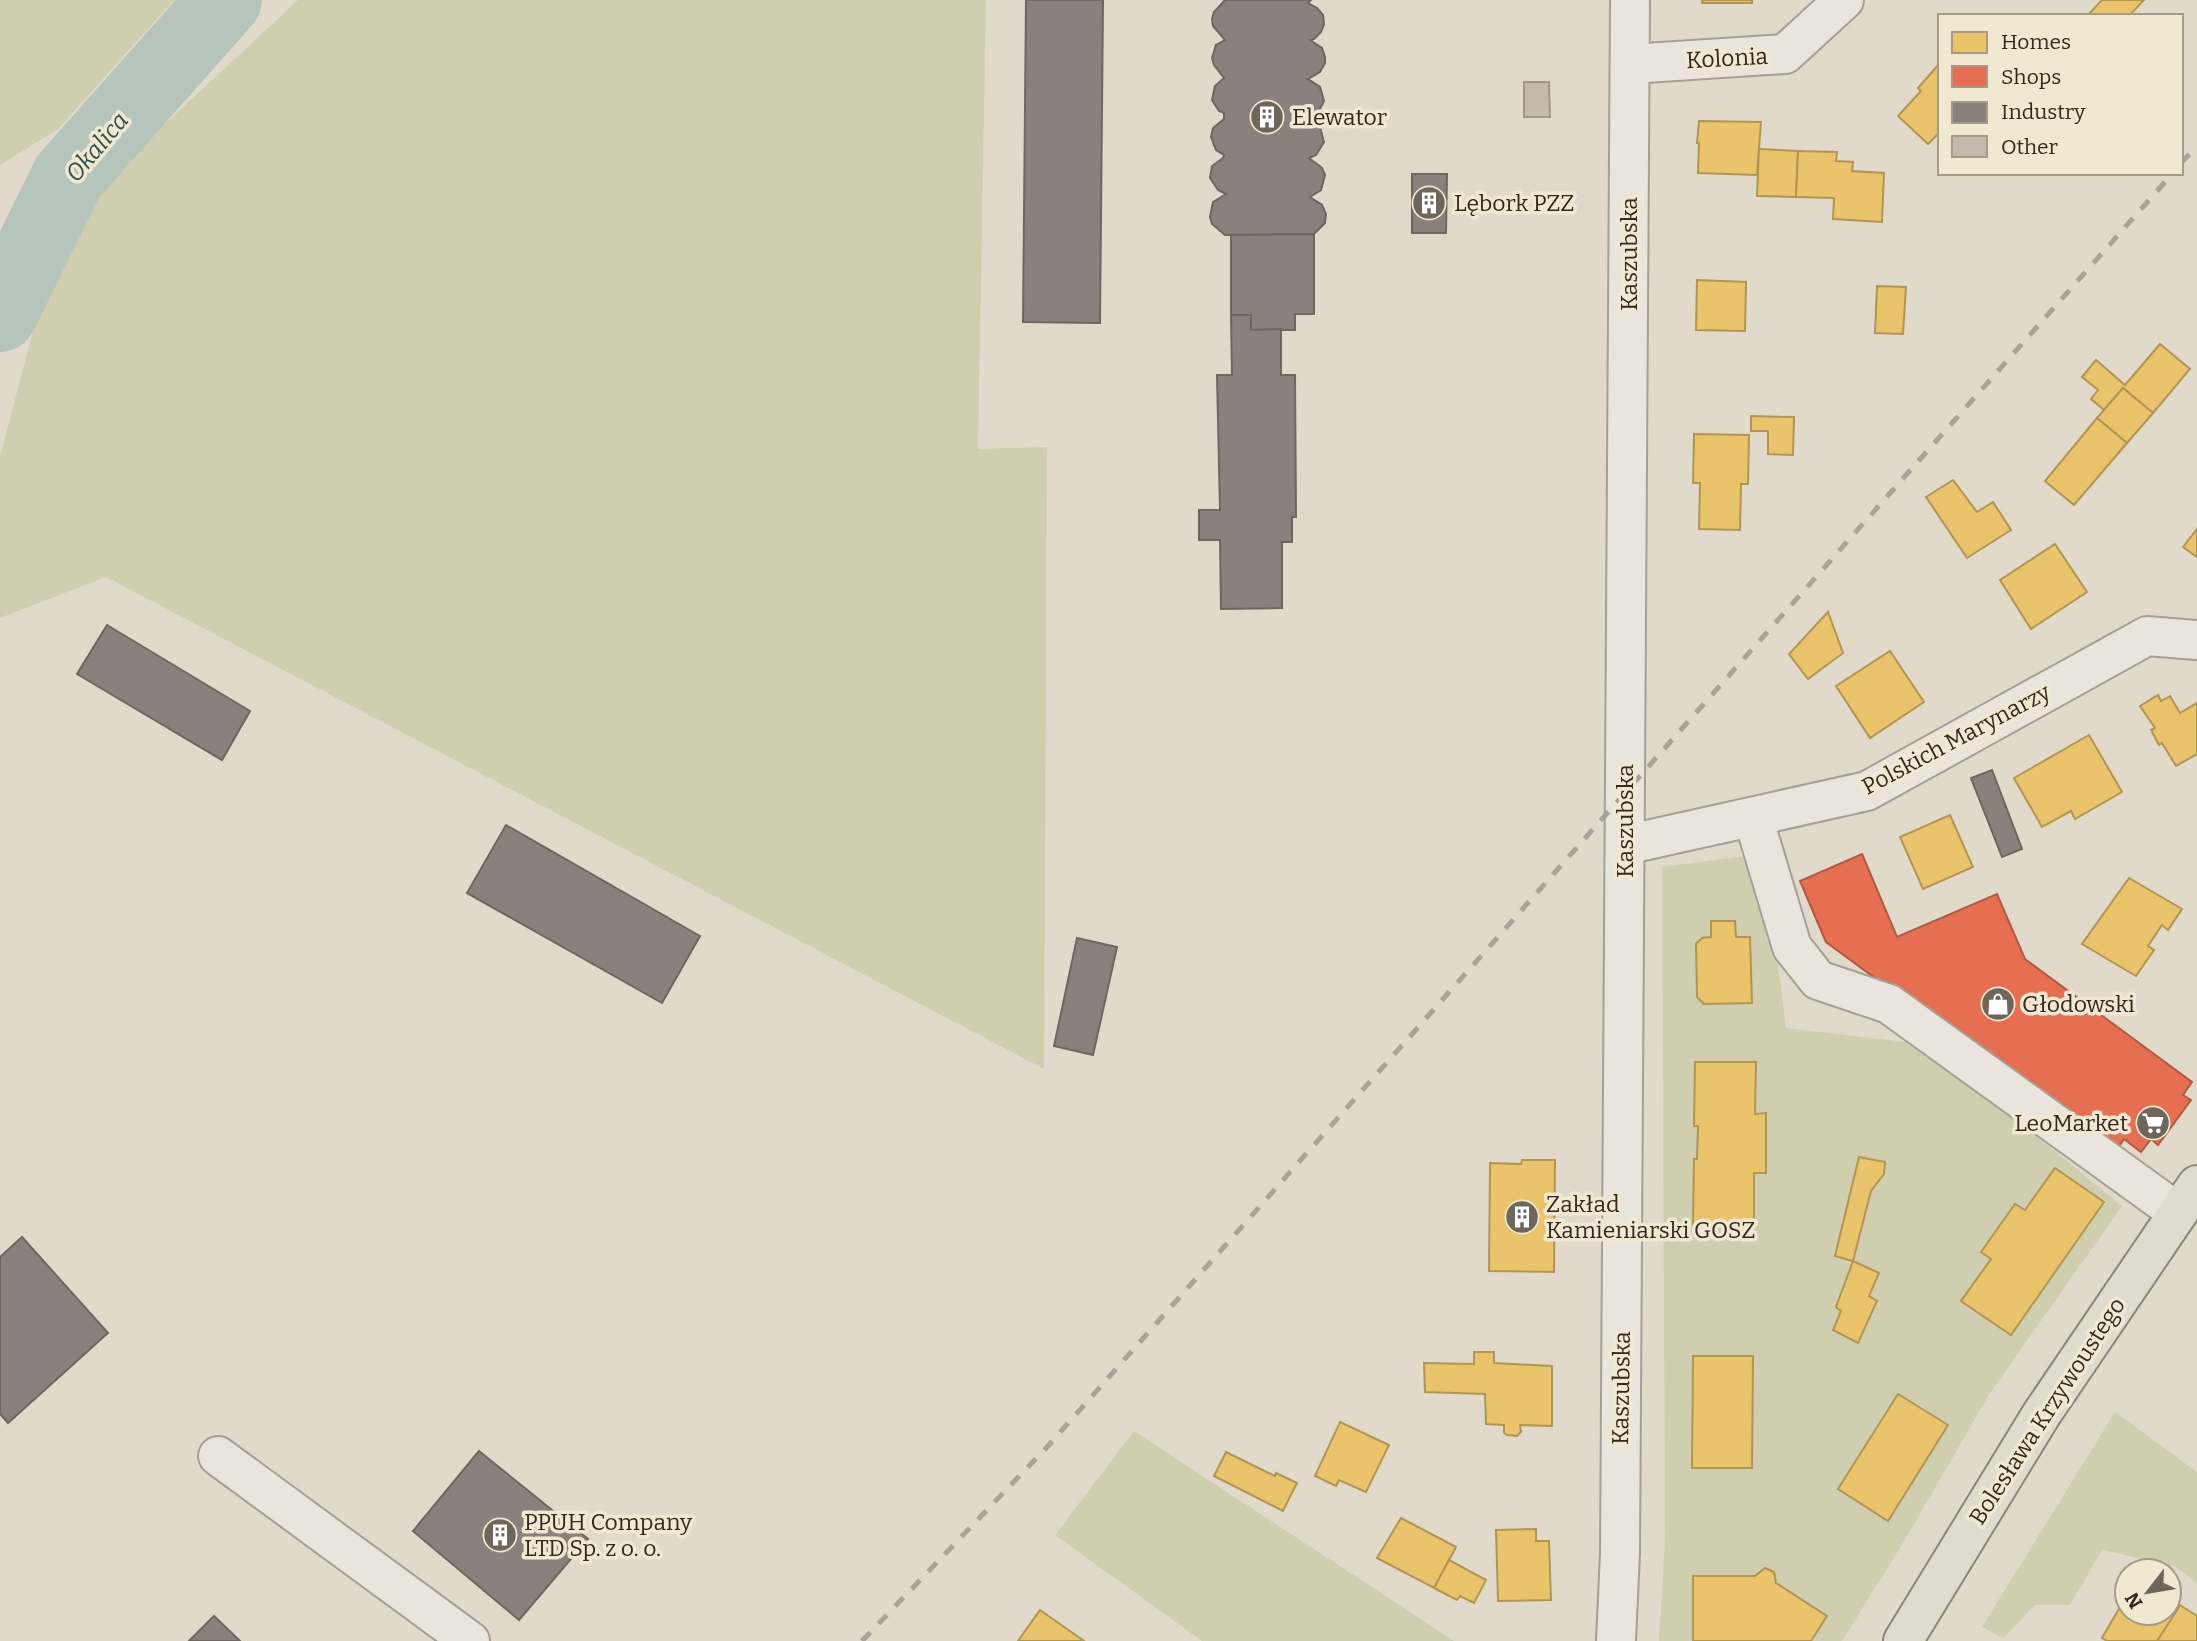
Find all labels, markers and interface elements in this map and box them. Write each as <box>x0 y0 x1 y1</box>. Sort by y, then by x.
legend <box>1938 14 2183 175</box>
text: Homes <box>2001 29 2071 55</box>
street label: Kolonia <box>1685 42 1769 74</box>
text: Shops <box>2001 64 2061 90</box>
building icon: Elewator <box>1248 98 1286 136</box>
text: Industry <box>2001 99 2086 125</box>
place label: Elewator <box>1292 103 1387 131</box>
water label: Okalica <box>60 107 134 187</box>
text: Other <box>2001 134 2058 160</box>
building icon: Lębork PZZ <box>1410 184 1448 222</box>
place label: Lębork PZZ <box>1454 189 1575 217</box>
street label: Kaszubska <box>1615 197 1643 311</box>
street label: Polskich Marynarzy <box>1857 677 2056 801</box>
street label: Kaszubska <box>1611 764 1639 878</box>
shop icon: Głodowski <box>1979 985 2017 1023</box>
place label: Głodowski <box>2022 990 2135 1018</box>
supermarket icon: LeoMarket <box>2134 1104 2172 1142</box>
place label: LeoMarket <box>2014 1109 2128 1137</box>
place label: Zakład Kamieniarski GOSZ <box>1546 1190 1755 1244</box>
building icon: Zakład Kamieniarski GOSZ <box>1503 1198 1541 1236</box>
street label: Bolesława Krzywoustego <box>1963 1292 2131 1530</box>
street label: Kaszubska <box>1606 1331 1636 1445</box>
place label: PPUH Company LTD Sp. z o. o. <box>524 1508 693 1562</box>
building icon: PPUH Company LTD Sp. z o. o. <box>481 1516 519 1554</box>
north arrow <box>2113 1557 2183 1627</box>
text: N <box>2120 1588 2147 1613</box>

